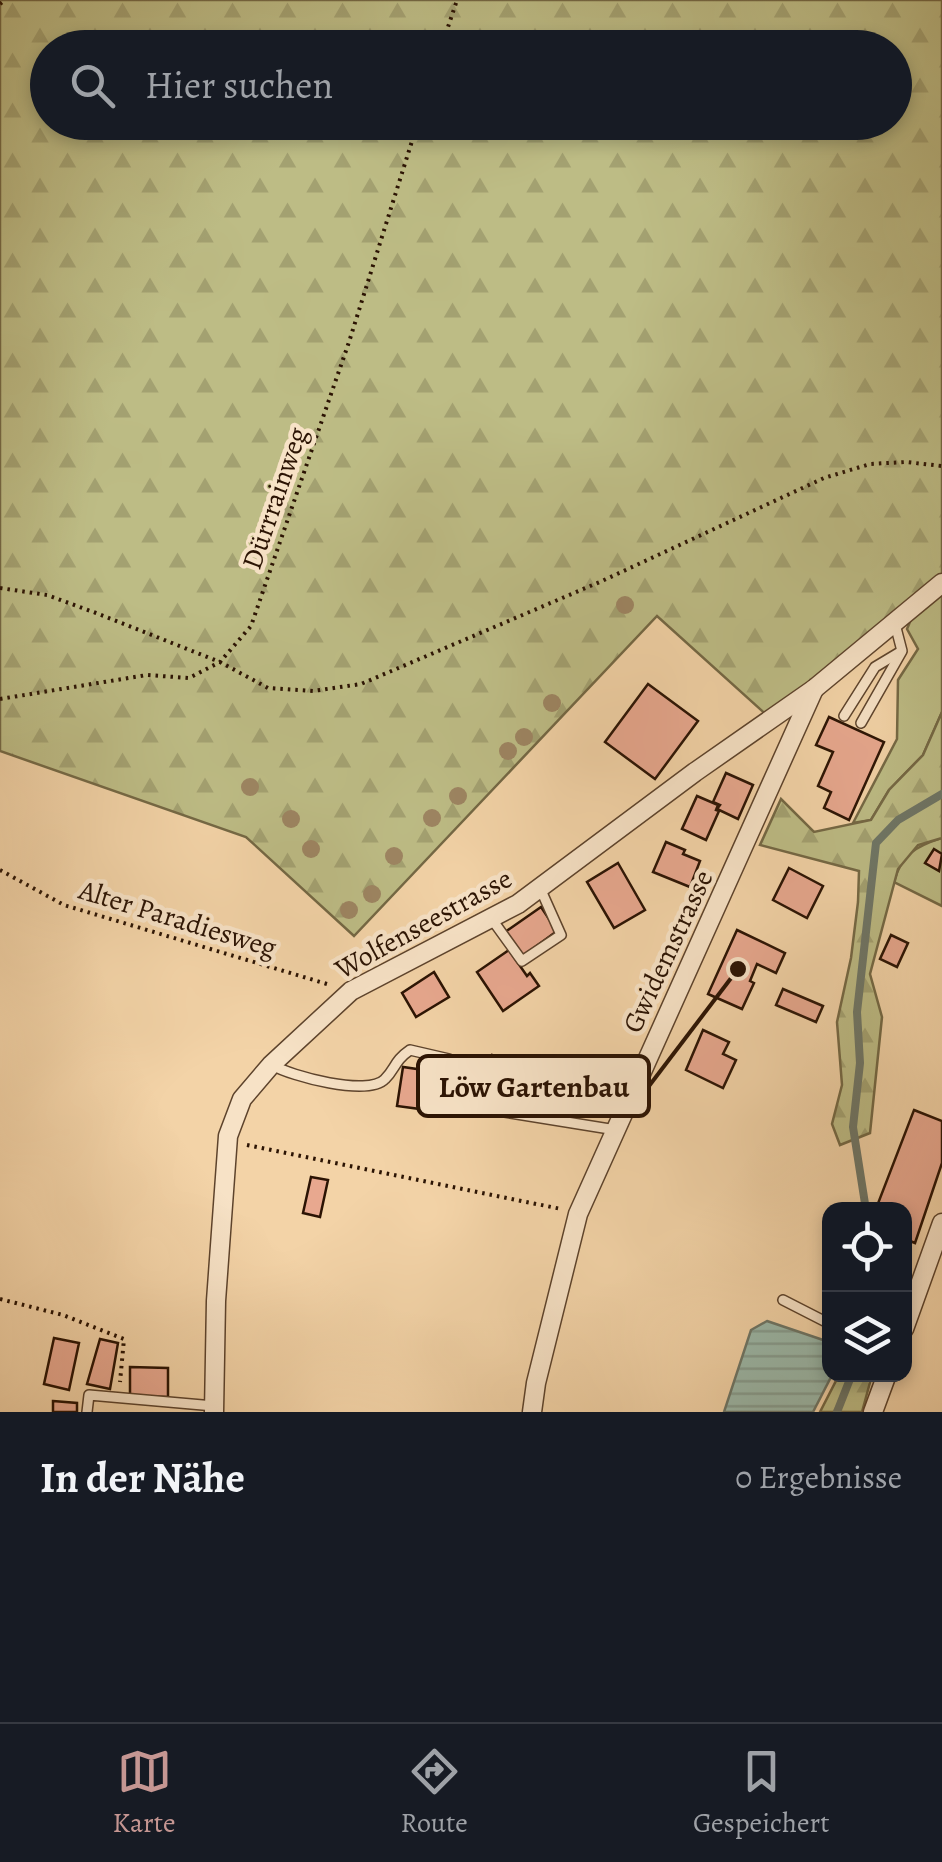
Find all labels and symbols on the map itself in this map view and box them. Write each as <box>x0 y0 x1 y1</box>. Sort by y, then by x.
street label: Dürrrainweg <box>233 422 317 575</box>
street label: Wolfenseestrasse <box>327 860 519 989</box>
street label: Gwidemstrasse <box>614 864 722 1039</box>
street label: Alter Paradiesweg <box>73 871 281 967</box>
callout: Löw Gartenbau <box>418 1056 649 1116</box>
text: Löw Gartenbau <box>438 1067 630 1107</box>

